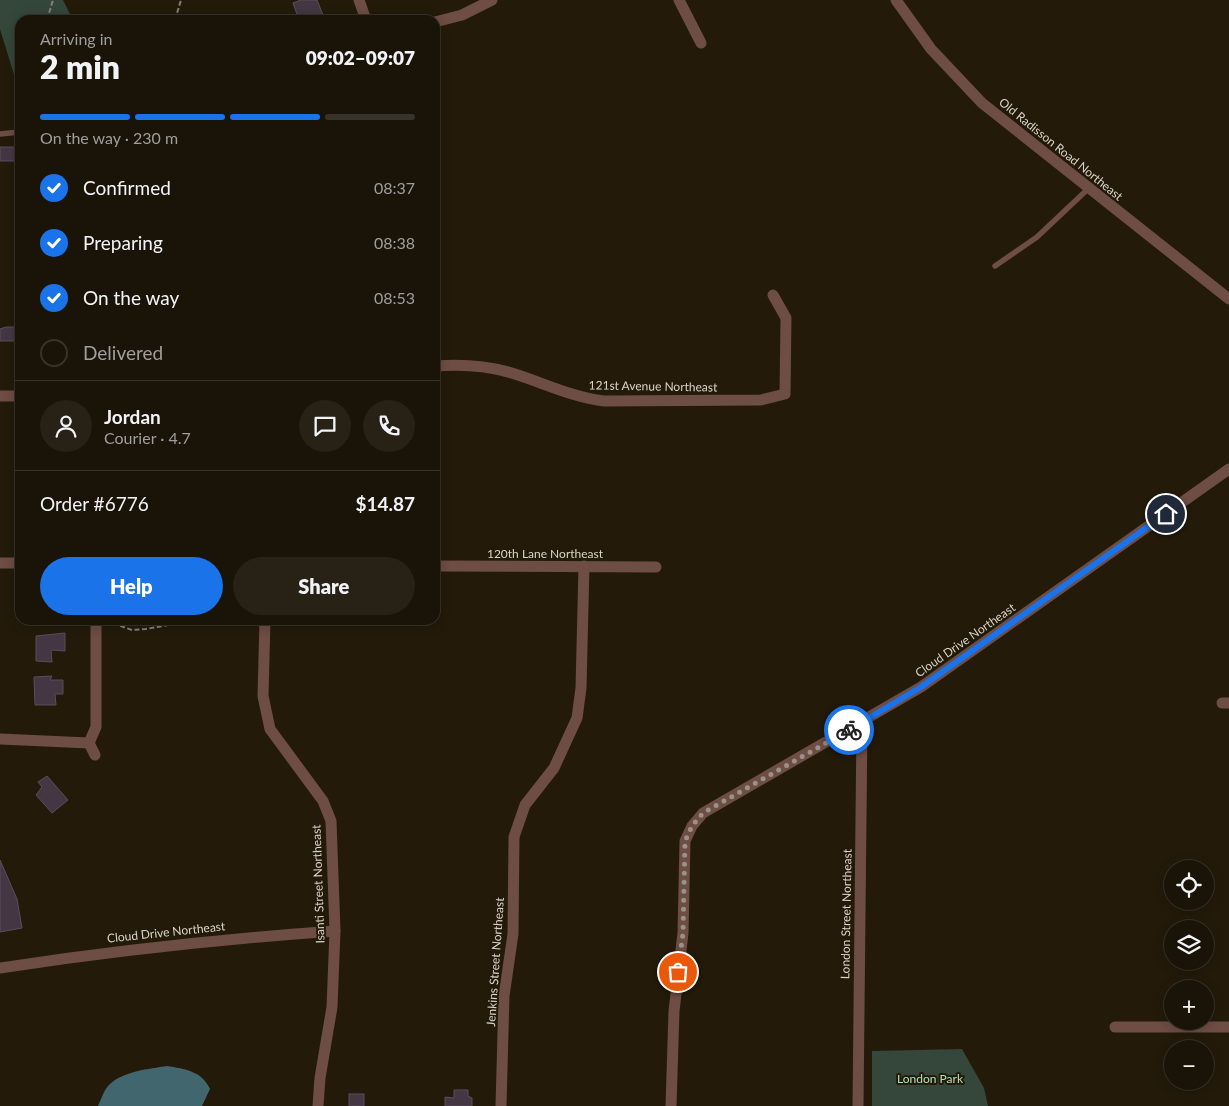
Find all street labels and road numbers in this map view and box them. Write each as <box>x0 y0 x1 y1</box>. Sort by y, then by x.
street label: Old Radisson Road Northeast <box>996 94 1126 204</box>
street label: 121st Avenue Northeast <box>588 377 718 395</box>
street label: 120th Lane Northeast <box>487 546 604 561</box>
street label: Cloud Drive Northeast <box>912 599 1019 680</box>
street label: Isanti Street Northeast <box>308 824 328 944</box>
street label: London Street Northeast <box>837 848 855 979</box>
street label: Jenkins Street Northeast <box>483 896 507 1027</box>
street label: Cloud Drive Northeast <box>106 918 227 946</box>

